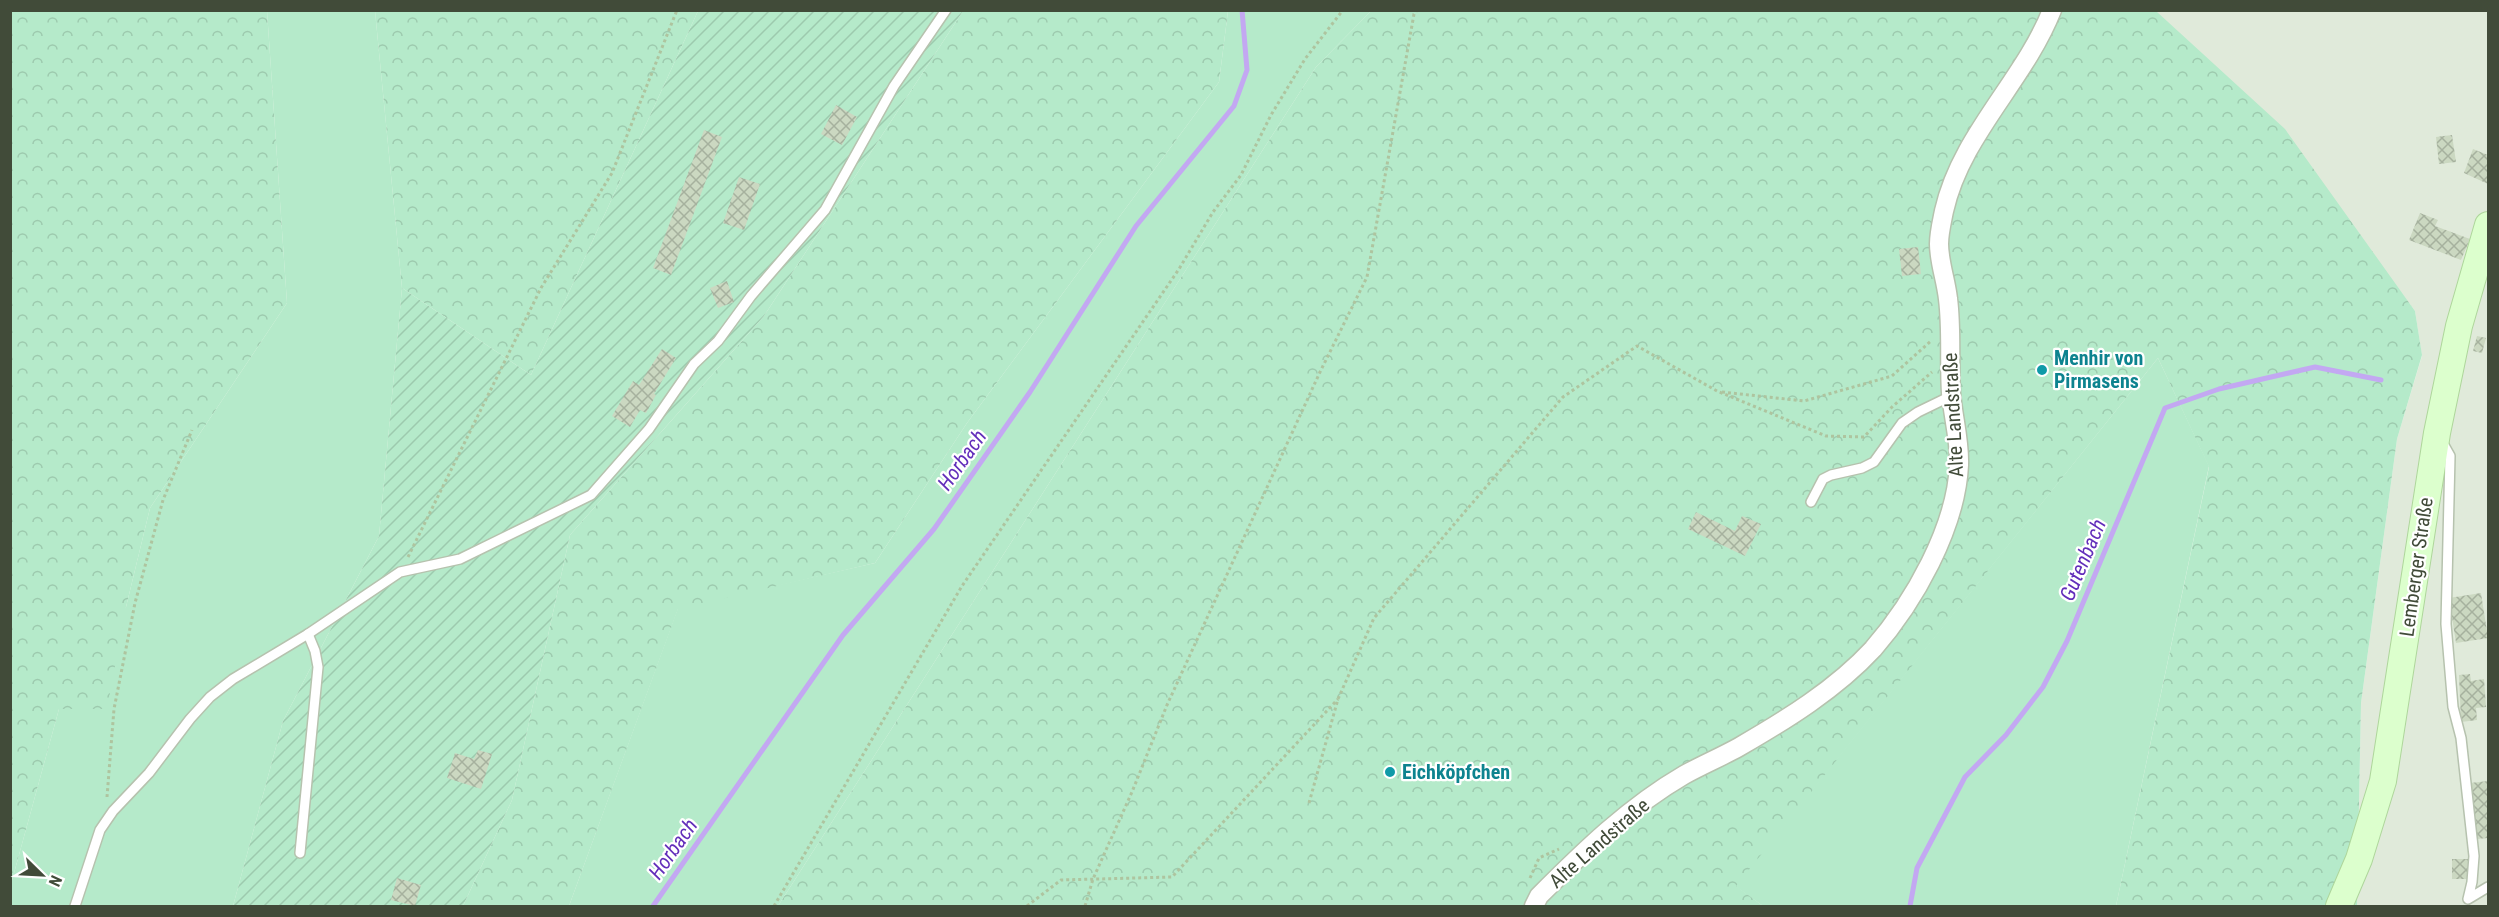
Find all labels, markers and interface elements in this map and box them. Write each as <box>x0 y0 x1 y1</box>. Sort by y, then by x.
place label: Menhir von Pirmasens <box>2054 346 2143 393</box>
street label: Alte Landstraße <box>1938 352 1968 478</box>
marker: Menhir von Pirmasens <box>2035 363 2049 377</box>
water label: Horbach <box>933 425 991 495</box>
street label: Lemberger Straße <box>2394 496 2438 638</box>
water label: Gutenbach <box>2055 516 2111 604</box>
place label: Eichköpfchen <box>1402 760 1510 784</box>
marker: Eichköpfchen <box>1383 765 1397 779</box>
street label: Alte Landstraße <box>1544 793 1654 893</box>
water label: Horbach <box>644 814 702 884</box>
north arrow <box>12 845 72 905</box>
text: N <box>45 873 66 889</box>

